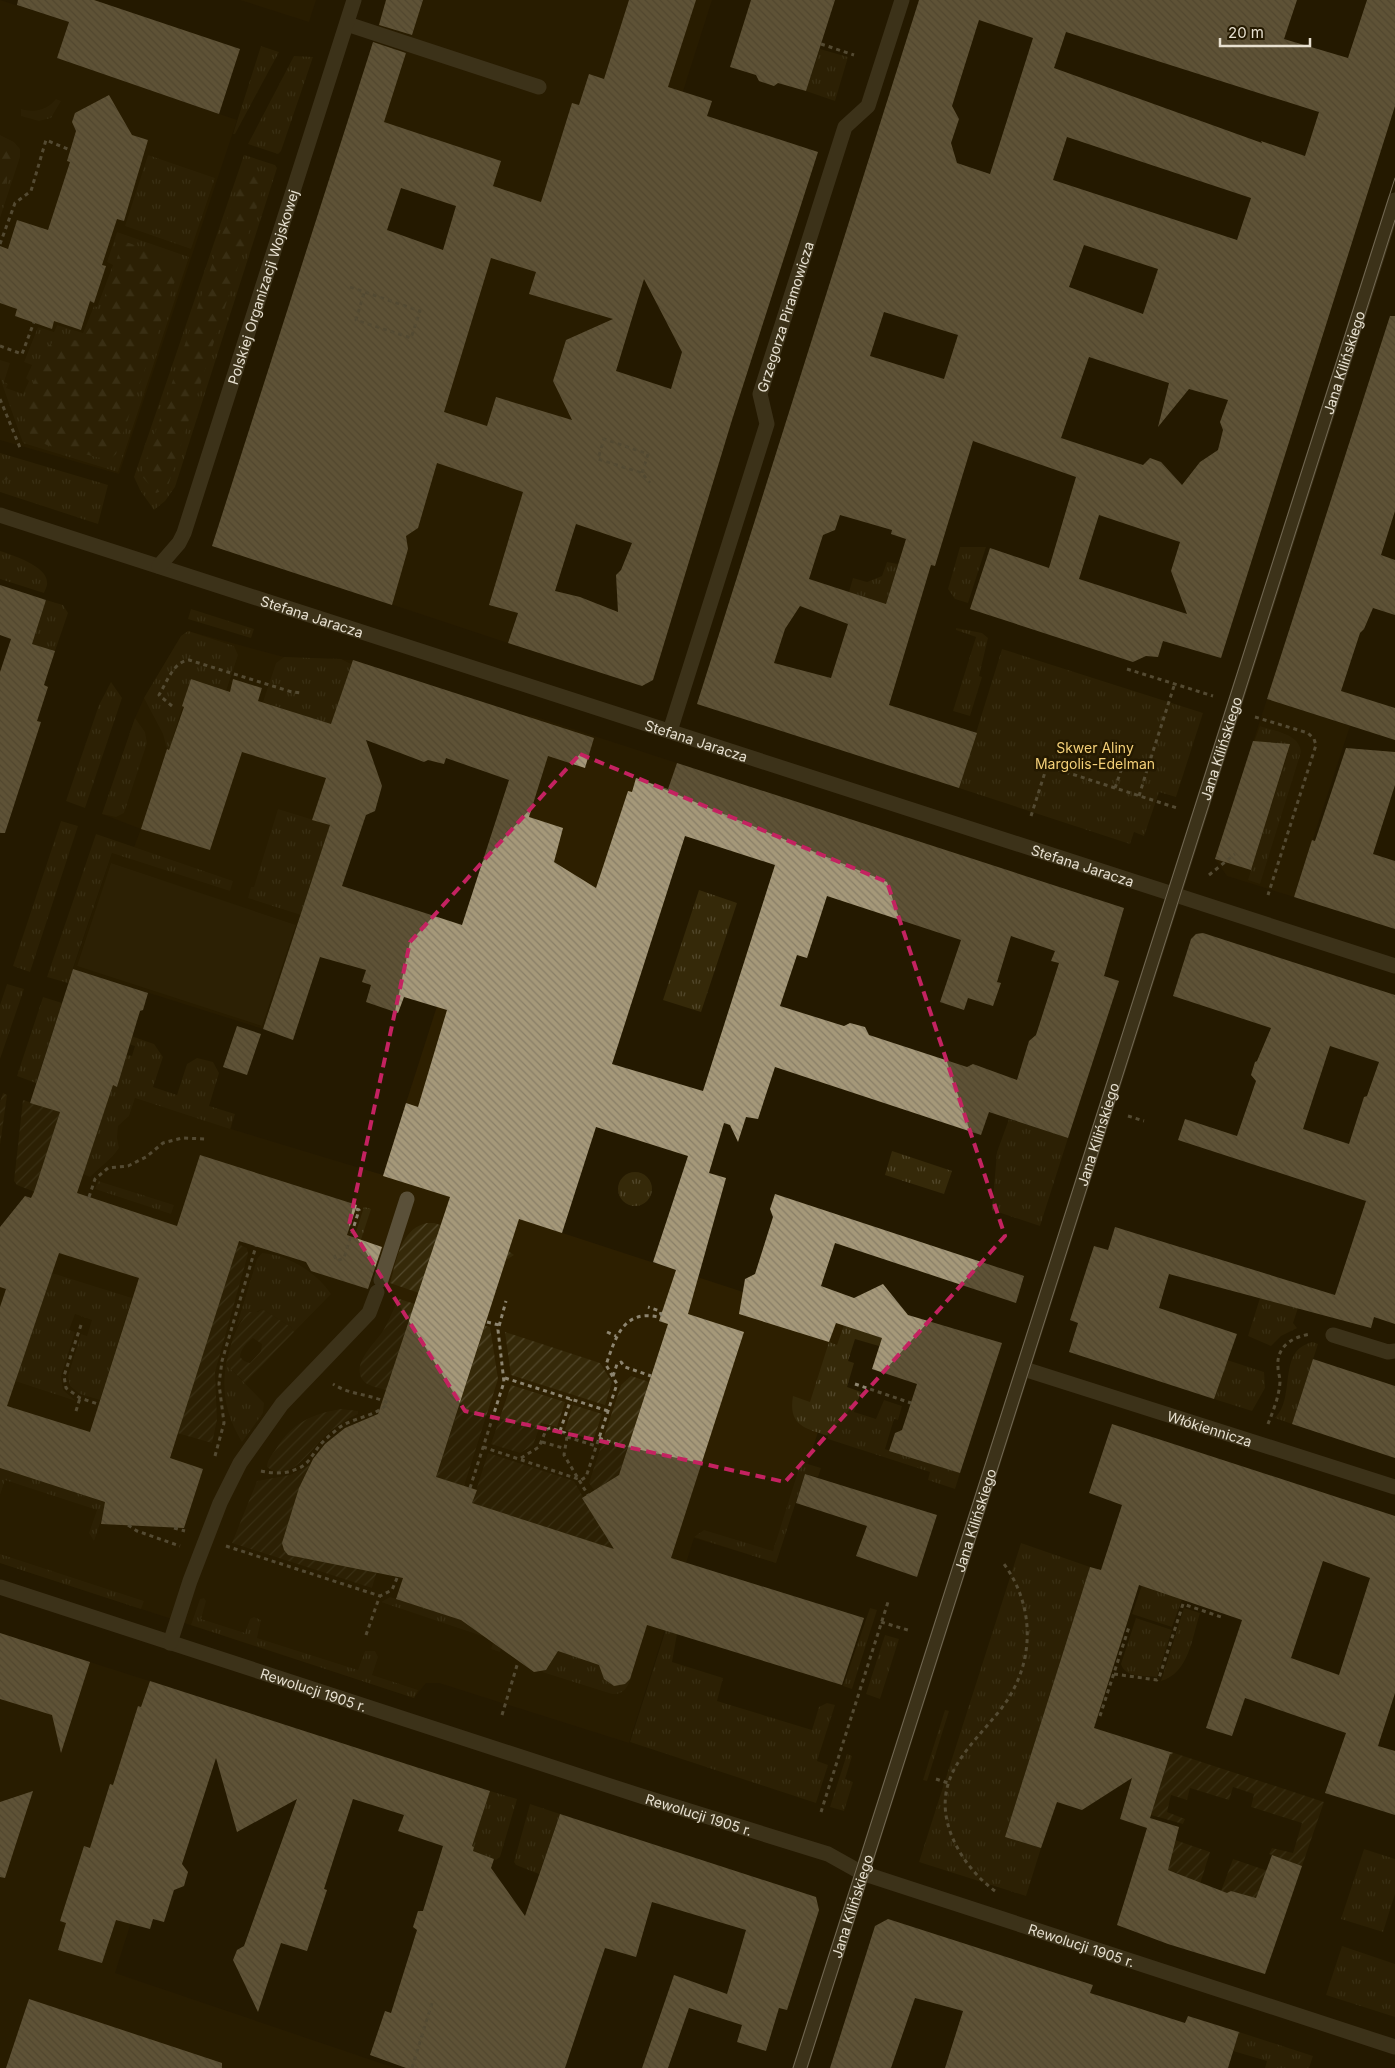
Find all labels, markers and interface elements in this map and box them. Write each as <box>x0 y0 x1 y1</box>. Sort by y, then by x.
scale bar <box>1220 15 1310 47</box>
text: 20 m <box>1228 23 1264 42</box>
street label: Polskiej Organizacji Wojskowej <box>223 187 302 386</box>
street label: Grzegorza Piramowicza <box>753 239 817 394</box>
street label: Jana Kilińskiego <box>1319 309 1368 416</box>
street label: Stefana Jaracza <box>259 591 366 640</box>
street label: Jana Kilińskiego <box>1196 694 1245 802</box>
street label: Stefana Jaracza <box>643 716 750 765</box>
park label: Skwer Aliny Margolis-Edelman <box>1035 739 1155 772</box>
street label: Stefana Jaracza <box>1029 841 1136 890</box>
street label: Jana Kilińskiego <box>1073 1080 1122 1188</box>
street label: Włókiennicza <box>1165 1407 1254 1450</box>
street label: Jana Kilińskiego <box>950 1466 999 1574</box>
street label: Rewolucji 1905 r. <box>258 1664 369 1715</box>
street label: Rewolucji 1905 r. <box>644 1789 755 1839</box>
street label: Jana Kilińskiego <box>827 1852 876 1960</box>
street label: Rewolucji 1905 r. <box>1026 1919 1137 1970</box>

